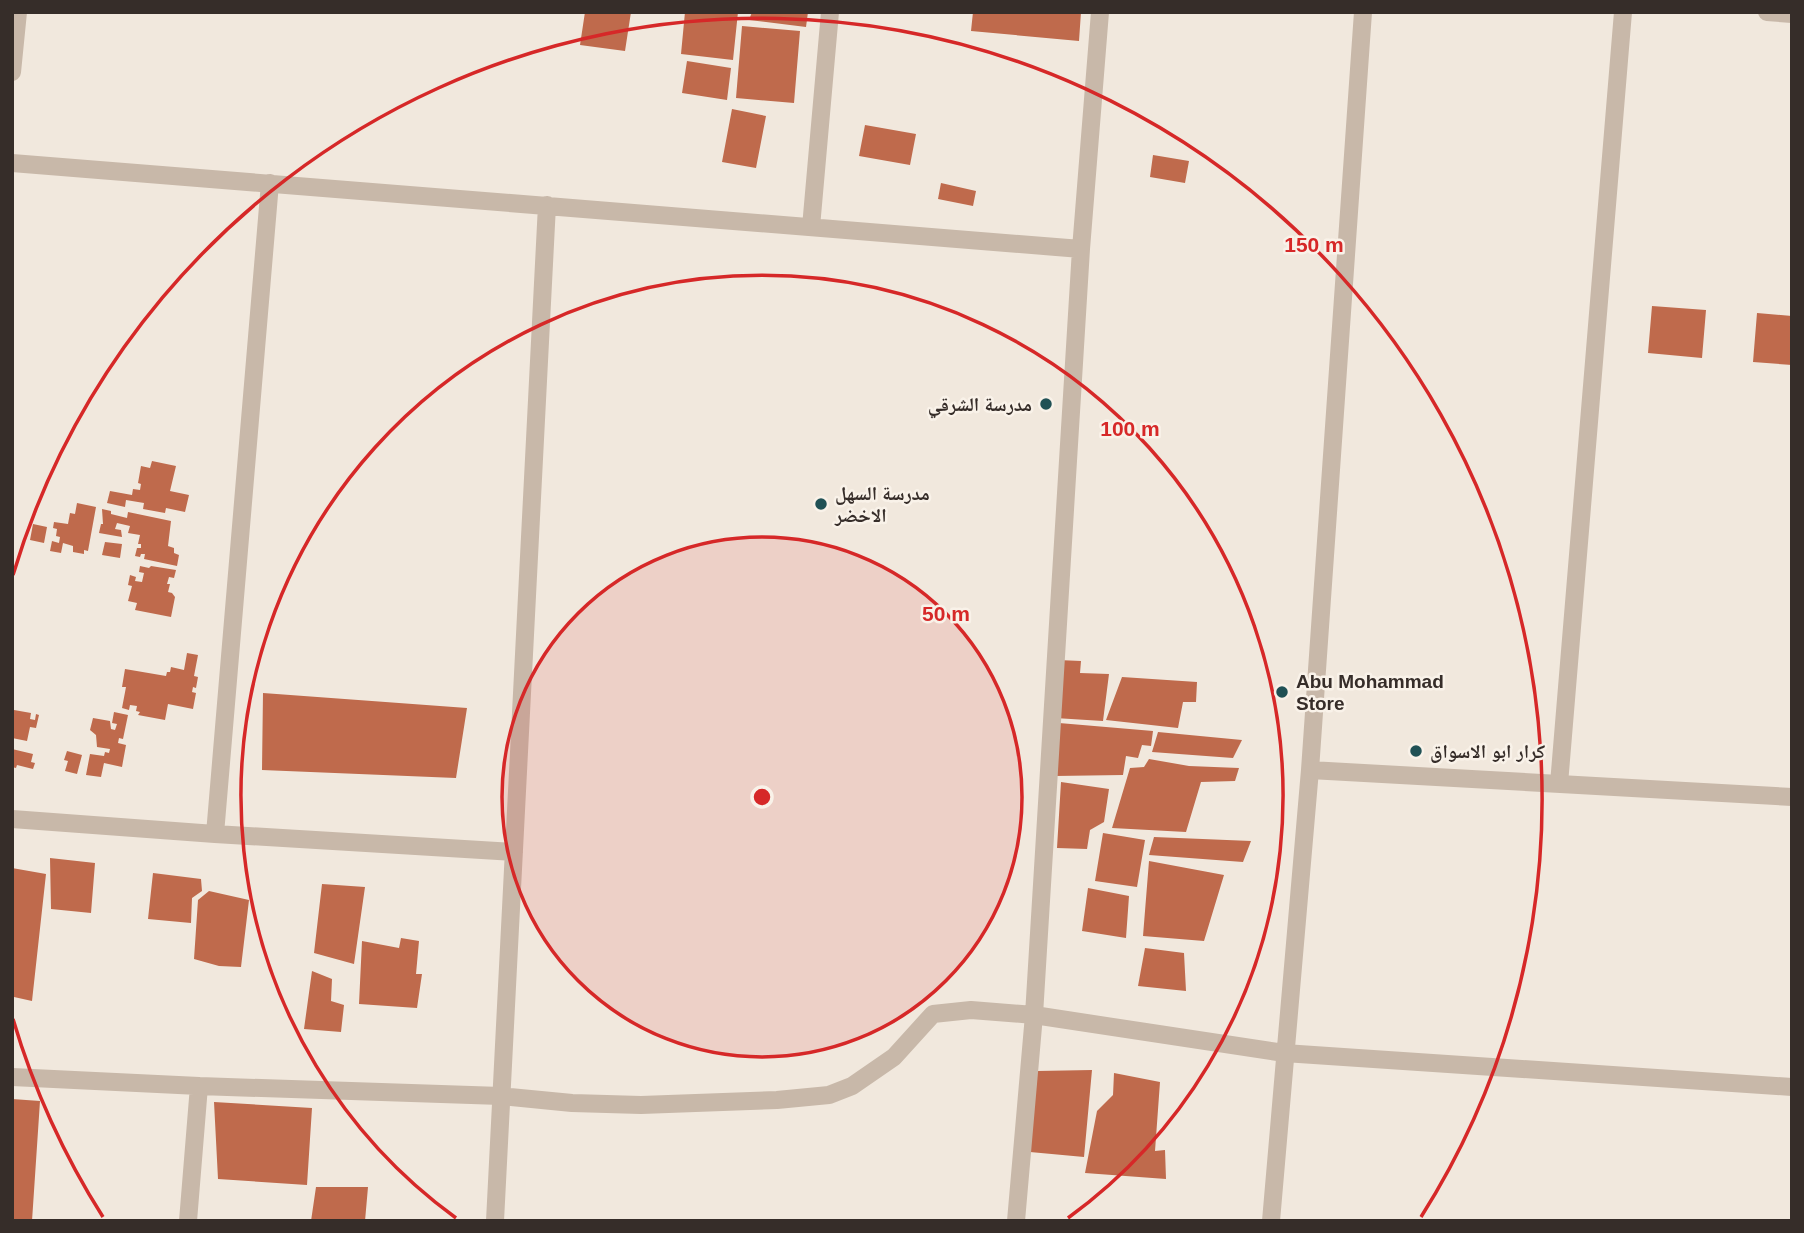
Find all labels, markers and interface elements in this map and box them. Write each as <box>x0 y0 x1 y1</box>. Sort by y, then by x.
text: 150 m <box>1284 233 1344 256</box>
place label: مدرسة الشرقي <box>928 394 1032 419</box>
marker: مدرسة الشرقي <box>1038 396 1054 412</box>
text: 100 m <box>1100 417 1160 440</box>
place label: مدرسة السهل الاخضر <box>834 483 930 526</box>
marker: مدرسة السهل الاخضر <box>813 496 829 512</box>
text: 50 m <box>922 602 970 625</box>
place label: Abu Mohammad Store <box>1296 671 1444 714</box>
marker: Abu Mohammad Store <box>1274 684 1290 700</box>
place label: كرار ابو الاسواق <box>1430 741 1546 763</box>
marker: كرار ابو الاسواق <box>1408 743 1424 759</box>
centre of rings <box>750 785 774 809</box>

